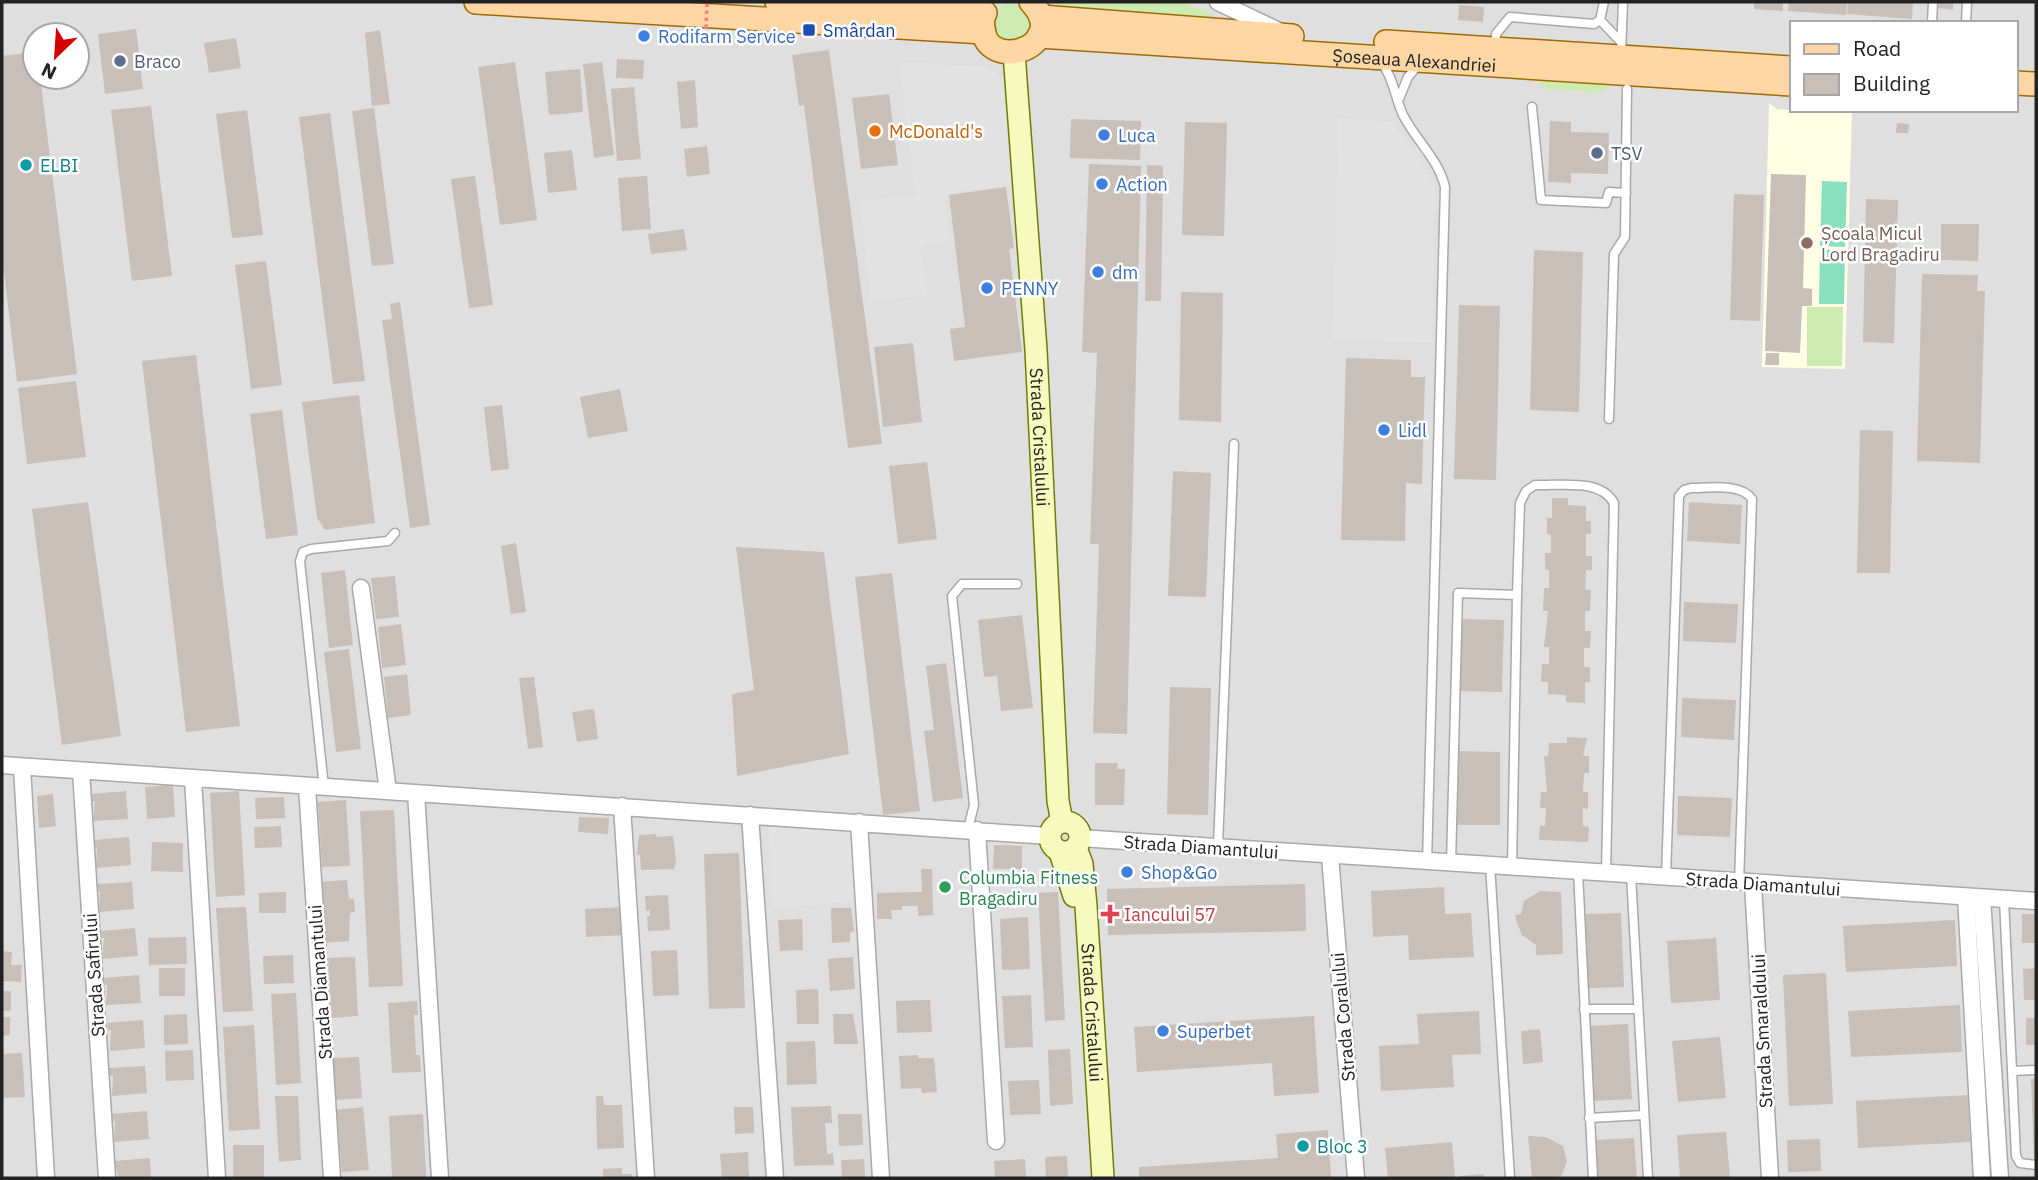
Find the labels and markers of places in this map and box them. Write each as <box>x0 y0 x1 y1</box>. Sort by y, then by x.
place label: Smârdan <box>823 19 896 42</box>
marker: Smârdan <box>801 22 817 38</box>
place label: Rodifarm Service <box>658 25 796 48</box>
marker: Rodifarm Service <box>636 28 652 44</box>
place label: Braco <box>134 50 181 73</box>
marker: Braco <box>112 53 128 69</box>
place label: McDonald's <box>889 120 983 143</box>
marker: McDonald's <box>867 123 883 139</box>
place label: Luca <box>1118 124 1156 147</box>
marker: Luca <box>1096 127 1112 143</box>
place label: TSV <box>1611 142 1643 165</box>
marker: TSV <box>1589 145 1605 161</box>
place label: ELBI <box>40 154 78 177</box>
marker: ELBI <box>18 157 34 173</box>
place label: Action <box>1116 173 1168 196</box>
marker: Action <box>1094 176 1110 192</box>
place label: Școala Micul Lord Bragadiru <box>1821 222 1940 266</box>
marker: Școala Micul Lord Bragadiru <box>1799 235 1815 251</box>
place label: dm <box>1112 261 1138 284</box>
marker: dm <box>1090 264 1106 280</box>
place label: PENNY <box>1001 277 1059 300</box>
marker: PENNY <box>979 280 995 296</box>
place label: Lidl <box>1398 419 1427 442</box>
marker: Lidl <box>1376 422 1392 438</box>
place label: Shop&Go <box>1141 861 1217 884</box>
marker: Shop&Go <box>1119 864 1135 880</box>
place label: Columbia Fitness Bragadiru <box>959 866 1098 910</box>
marker: Columbia Fitness Bragadiru <box>937 879 953 895</box>
place label: Iancului 57 <box>1124 903 1216 926</box>
marker: Iancului 57 <box>1102 906 1118 922</box>
place label: Superbet <box>1177 1020 1251 1043</box>
marker: Superbet <box>1155 1023 1171 1039</box>
place label: Bloc 3 <box>1317 1135 1368 1158</box>
marker: Bloc 3 <box>1295 1138 1311 1154</box>

